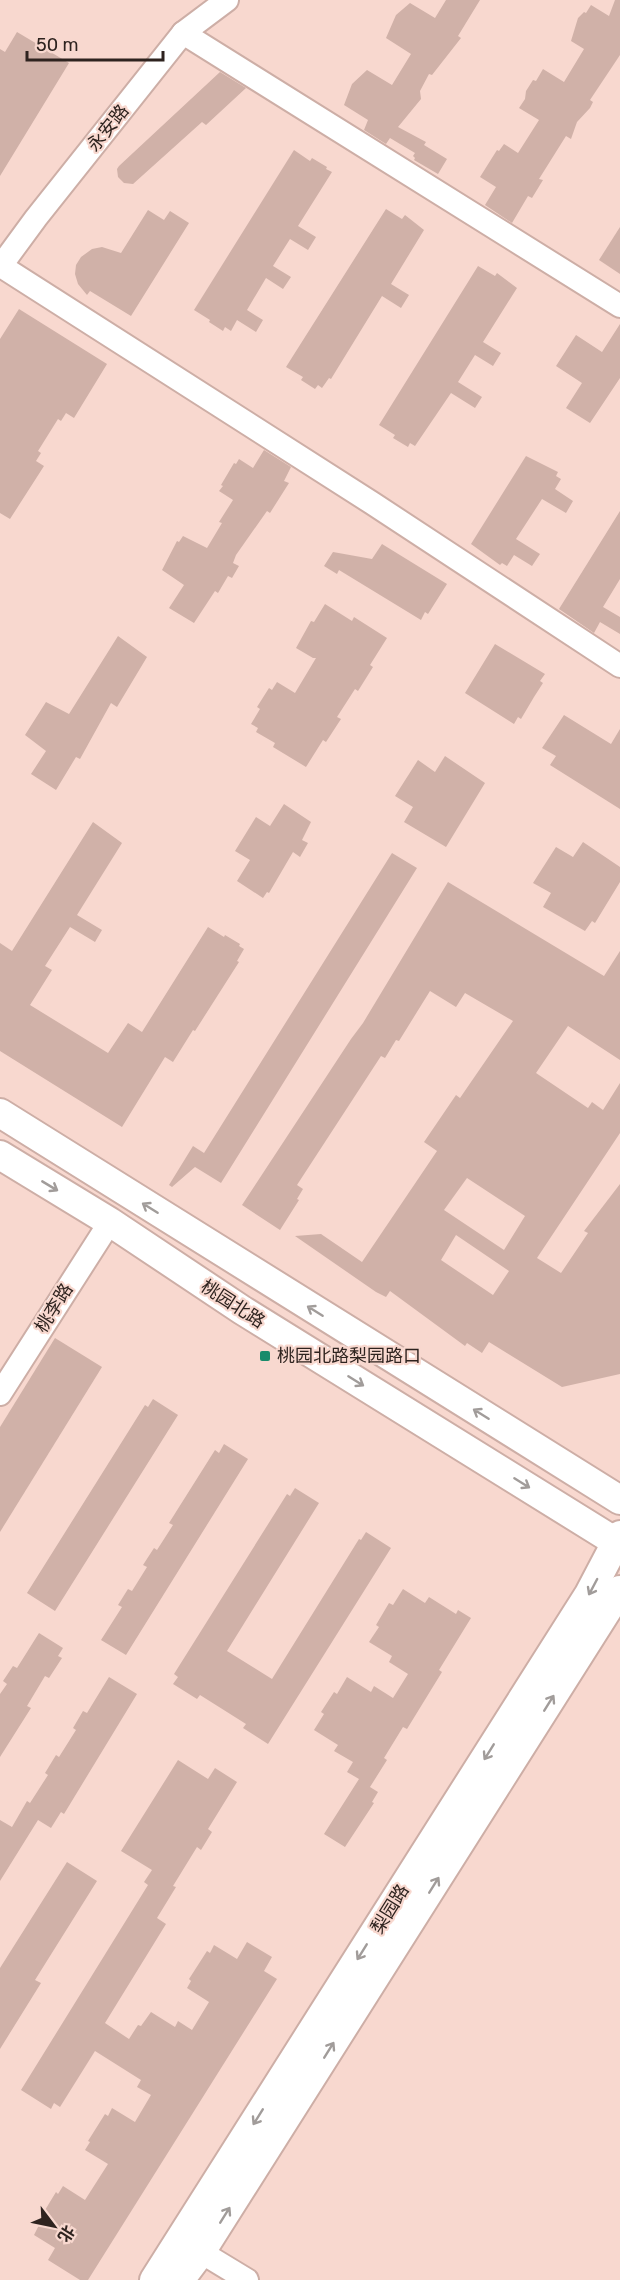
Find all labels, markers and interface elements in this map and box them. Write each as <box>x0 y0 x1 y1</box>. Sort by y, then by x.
scale bar <box>27 24 164 62</box>
text: 50 m <box>36 34 79 56</box>
street label: 永安路 <box>82 100 134 156</box>
one-way arrow <box>41 1180 58 1192</box>
one-way arrow <box>142 1201 159 1213</box>
street label: 桃园北路 <box>197 1275 269 1333</box>
street label: 桃李路 <box>30 1279 78 1337</box>
one-way arrow <box>307 1305 324 1317</box>
place label: 桃园北路梨园路口 <box>277 1345 421 1367</box>
marker: 桃园北路梨园路口 <box>258 1349 272 1363</box>
one-way arrow <box>347 1375 364 1387</box>
one-way arrow <box>473 1408 490 1420</box>
one-way arrow <box>513 1478 530 1490</box>
one-way arrow <box>587 1578 599 1595</box>
one-way arrow <box>544 1695 556 1712</box>
one-way arrow <box>483 1743 495 1760</box>
one-way arrow <box>428 1877 440 1894</box>
street label: 梨园路 <box>366 1880 414 1938</box>
one-way arrow <box>356 1943 368 1960</box>
one-way arrow <box>324 2042 336 2059</box>
one-way arrow <box>251 2108 263 2125</box>
north arrow <box>24 2196 84 2256</box>
one-way arrow <box>219 2207 231 2224</box>
text: 北 <box>54 2222 79 2246</box>

